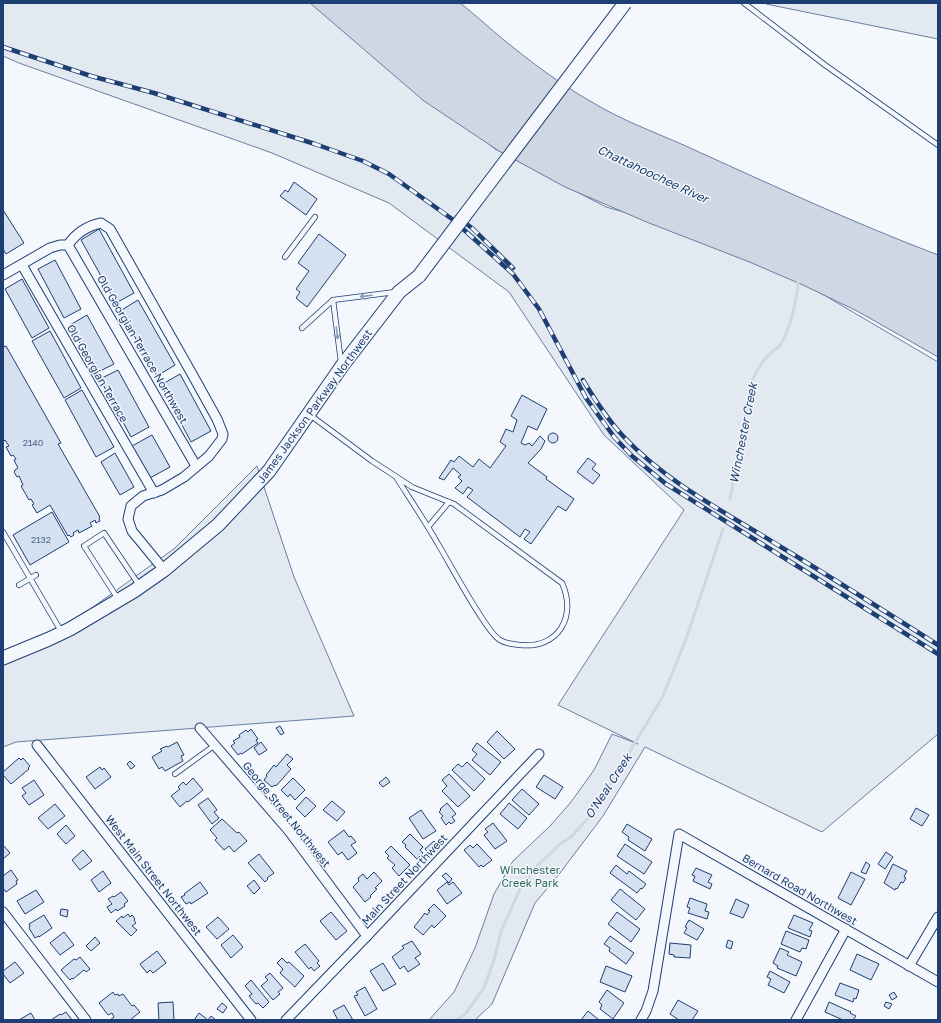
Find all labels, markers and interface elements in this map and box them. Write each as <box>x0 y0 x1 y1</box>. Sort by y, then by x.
water label: Chattahoochee River <box>595 142 713 207</box>
street label: Old Georgian Terrace Northwest <box>95 272 191 426</box>
one-way arrow <box>360 292 373 300</box>
street label: Old Georgian Terrace <box>65 322 131 424</box>
one-way arrow <box>334 326 341 339</box>
street label: James Jackson Parkway Northwest <box>254 327 374 485</box>
water label: Winchester Creek <box>726 380 760 485</box>
house number: 2140 <box>23 437 44 448</box>
house number: 2132 <box>31 534 51 545</box>
water label: O'Neal Creek <box>581 750 635 821</box>
street label: George Street Northwest <box>240 759 334 869</box>
street label: West Main Street Northwest <box>103 812 205 938</box>
street label: Main Street Northwest <box>359 831 449 927</box>
street label: Bernard Road Northwest <box>740 851 860 927</box>
park label: Winchester Creek Park <box>500 863 561 889</box>

